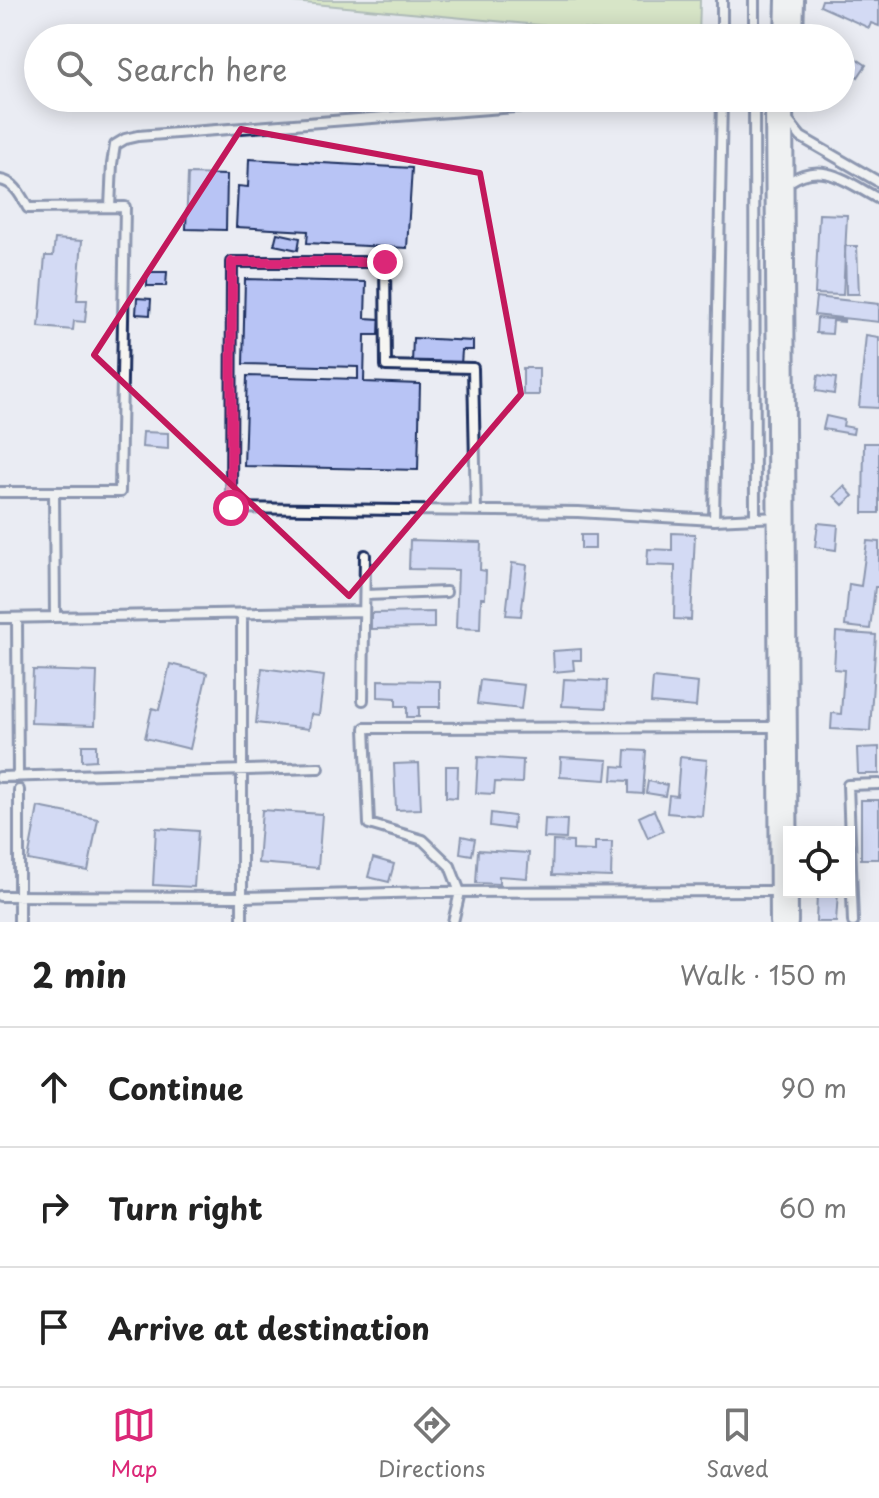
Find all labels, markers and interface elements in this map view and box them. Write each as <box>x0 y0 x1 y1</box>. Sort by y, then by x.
search box <box>24 24 855 112</box>
icon: search <box>52 46 96 90</box>
text: Search here <box>116 46 288 91</box>
route end <box>367 244 403 280</box>
route start <box>213 490 249 526</box>
map controls <box>783 826 855 898</box>
button: locate <box>783 826 855 898</box>
text: 2 min <box>32 948 127 1000</box>
text: Walk · 150 m <box>680 955 847 994</box>
icon: ahead <box>32 1065 76 1109</box>
text: Continue <box>108 1065 243 1110</box>
text: 90 m <box>780 1068 847 1107</box>
icon: right <box>32 1185 76 1229</box>
text: Turn right <box>108 1185 263 1230</box>
text: 60 m <box>779 1188 847 1227</box>
icon: arrive <box>32 1305 76 1349</box>
text: Arrive at destination <box>108 1305 430 1350</box>
tab: Map <box>110 1403 157 1484</box>
tab: Directions <box>378 1403 485 1484</box>
tab: Saved <box>706 1403 769 1484</box>

